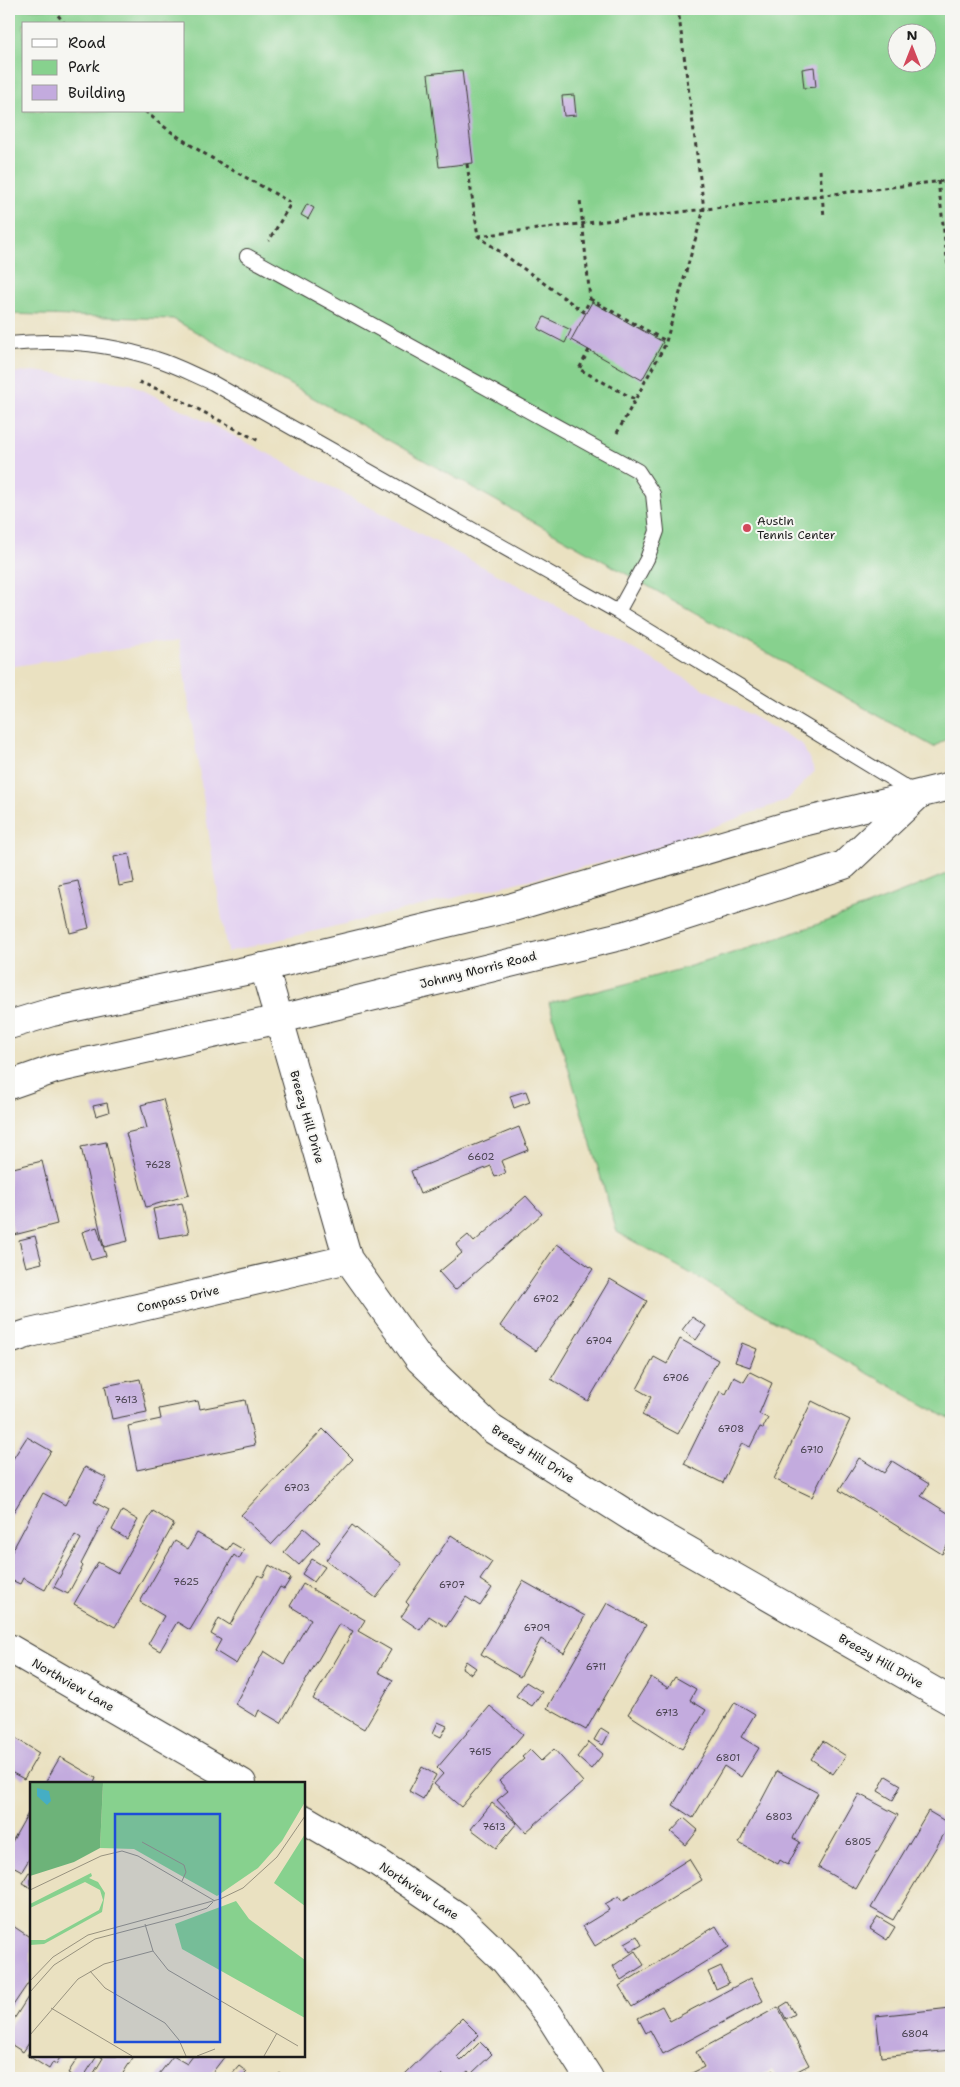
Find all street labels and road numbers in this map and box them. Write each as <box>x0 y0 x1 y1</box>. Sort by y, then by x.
street label: Johnny Morris Road <box>418 948 538 992</box>
street label: Breezy Hill Drive <box>286 1069 328 1165</box>
street label: Compass Drive <box>135 1282 221 1316</box>
street label: Breezy Hill Drive <box>488 1421 578 1487</box>
street label: Breezy Hill Drive <box>835 1630 927 1692</box>
street label: Northview Lane <box>29 1655 117 1715</box>
street label: Northview Lane <box>376 1859 462 1924</box>

